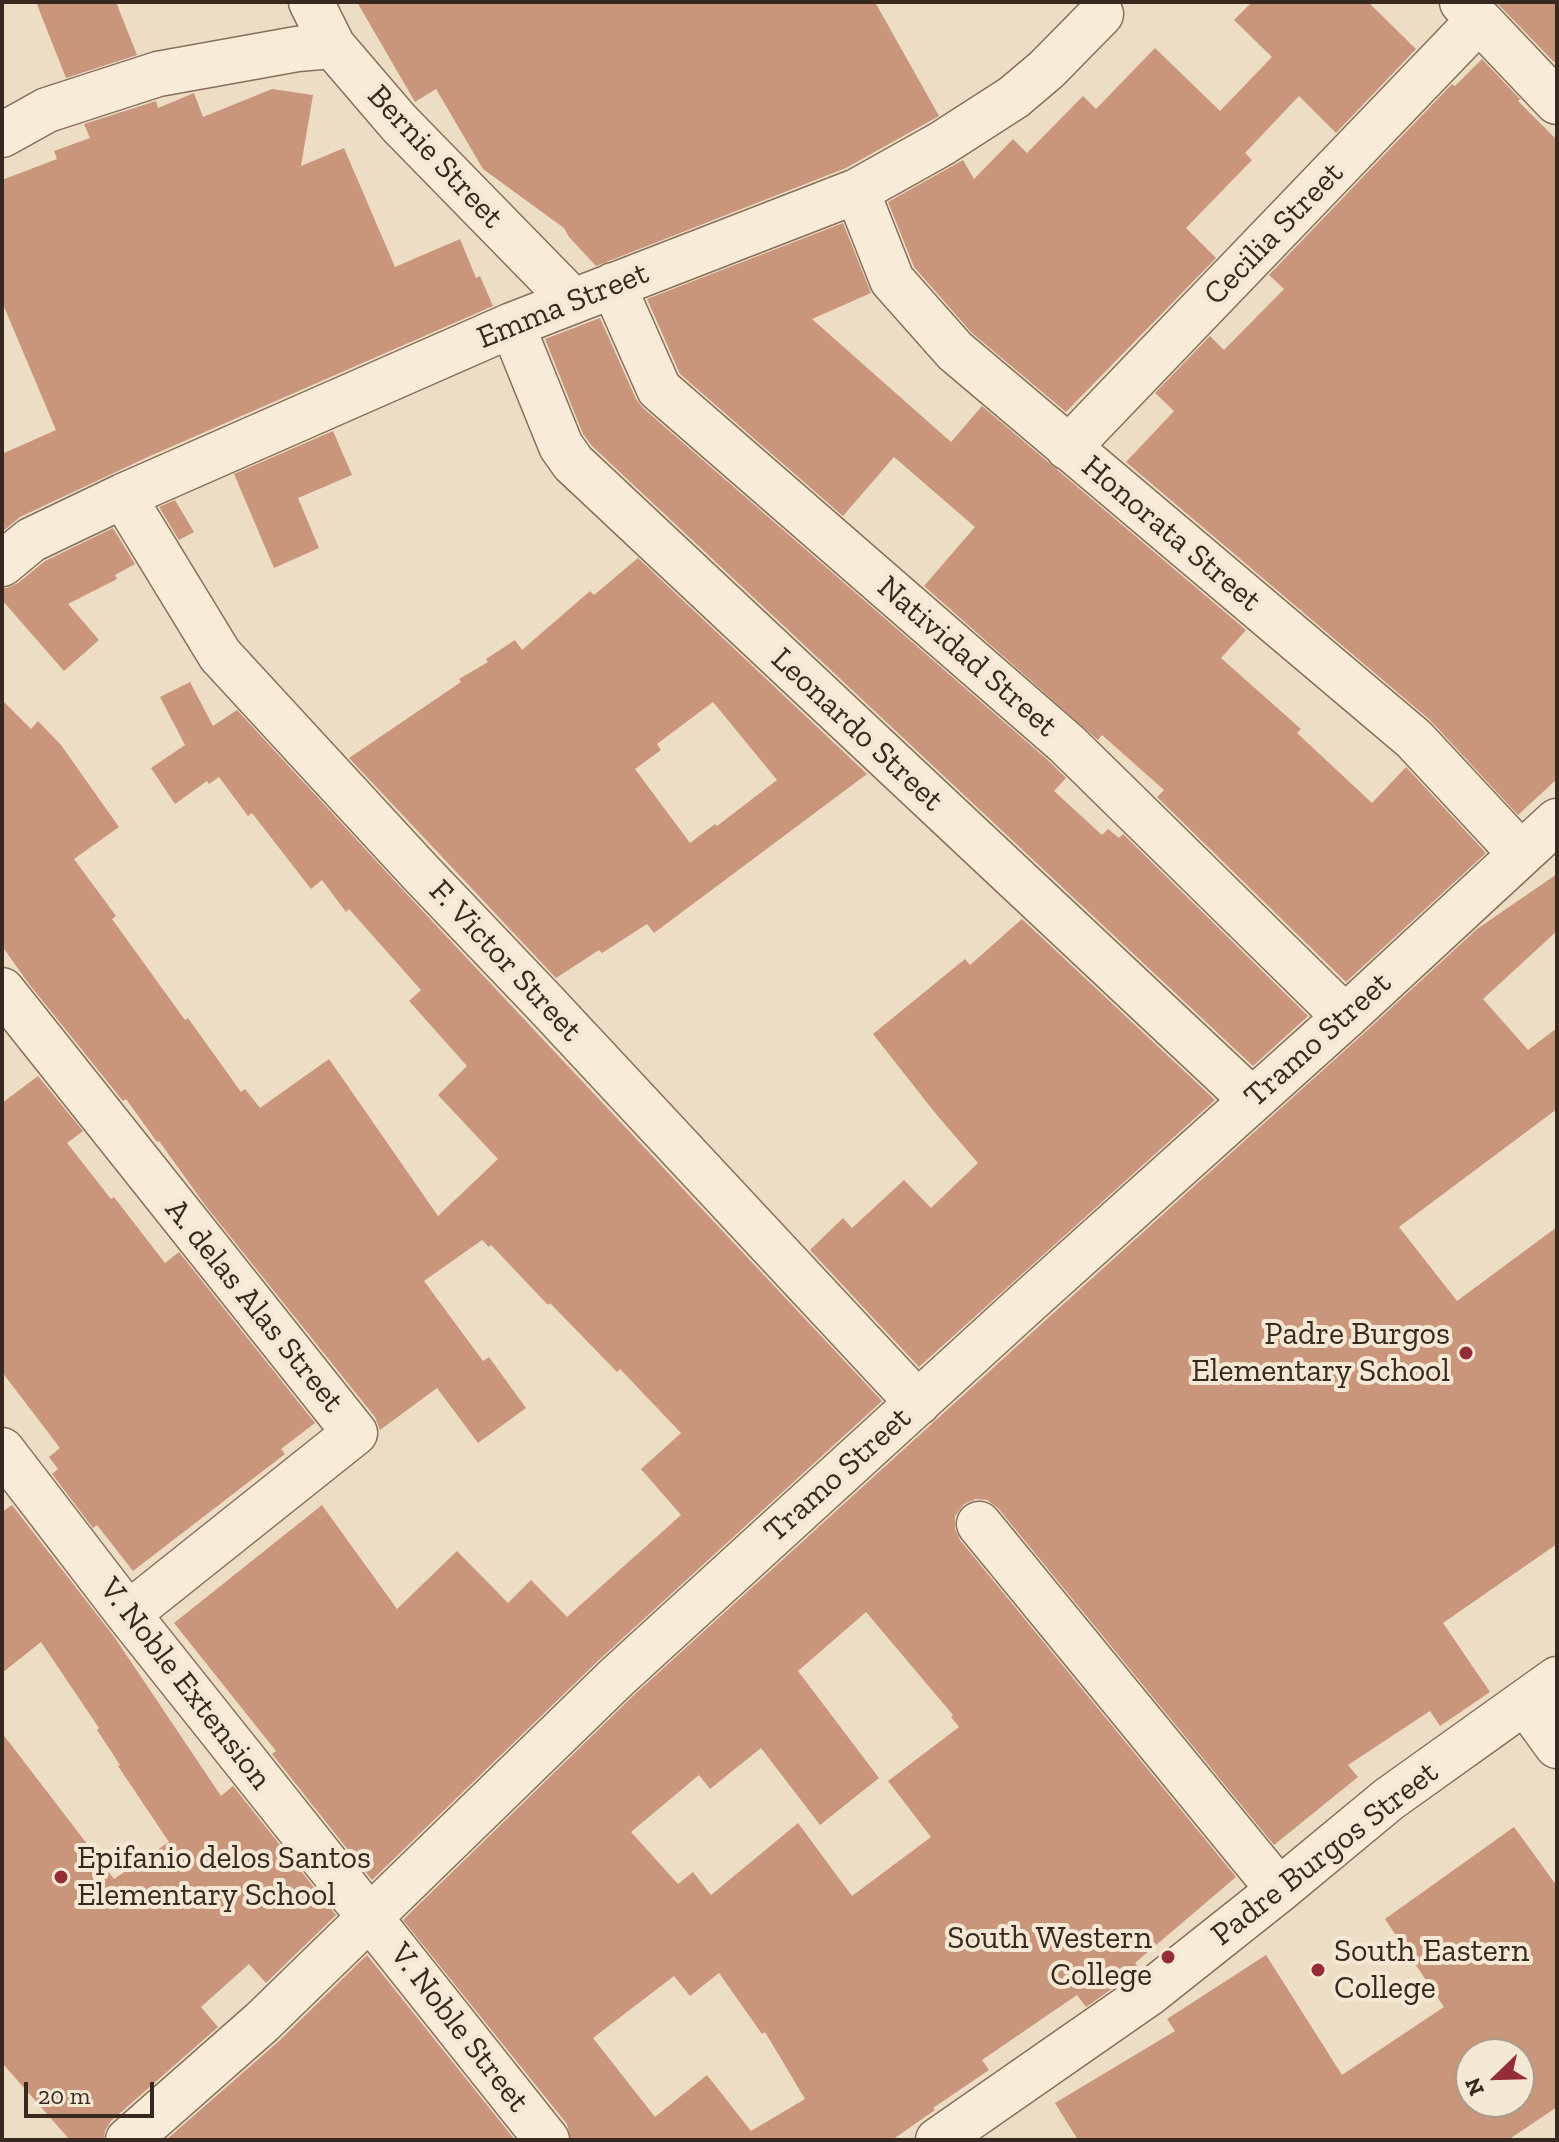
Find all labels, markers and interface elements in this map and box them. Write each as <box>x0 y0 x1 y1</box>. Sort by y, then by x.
street label: Bernie Street <box>359 77 511 237</box>
street label: Cecilia Street <box>1196 154 1352 314</box>
street label: Emma Street <box>472 254 654 358</box>
street label: Honorata Street <box>1073 448 1269 620</box>
street label: Natividad Street <box>869 568 1065 746</box>
street label: Leonardo Street <box>763 640 951 820</box>
street label: F. Victor Street <box>420 872 590 1050</box>
street label: Tramo Street <box>1237 964 1399 1116</box>
street label: A. delas Alas Street <box>156 1192 352 1420</box>
place label: Padre Burgos Elementary School <box>1191 1316 1450 1391</box>
marker: Padre Burgos Elementary School <box>1457 1344 1475 1362</box>
street label: Tramo Street <box>757 1399 919 1551</box>
street label: V. Noble Extension <box>91 1571 279 1797</box>
street label: Padre Burgos Street <box>1204 1754 1446 1954</box>
place label: Epifanio delos Santos Elementary School <box>77 1840 371 1915</box>
marker: Epifanio delos Santos Elementary School <box>52 1868 70 1886</box>
place label: South Western College <box>947 1920 1152 1995</box>
place label: South Eastern College <box>1334 1933 1529 2008</box>
street label: V. Noble Street <box>381 1936 537 2120</box>
marker: South Western College <box>1159 1948 1177 1966</box>
marker: South Eastern College <box>1309 1961 1327 1979</box>
north arrow <box>1455 2038 1535 2118</box>
scale bar <box>28 2066 158 2116</box>
text: N <box>1459 2074 1490 2100</box>
text: 20 m <box>38 2081 90 2110</box>

